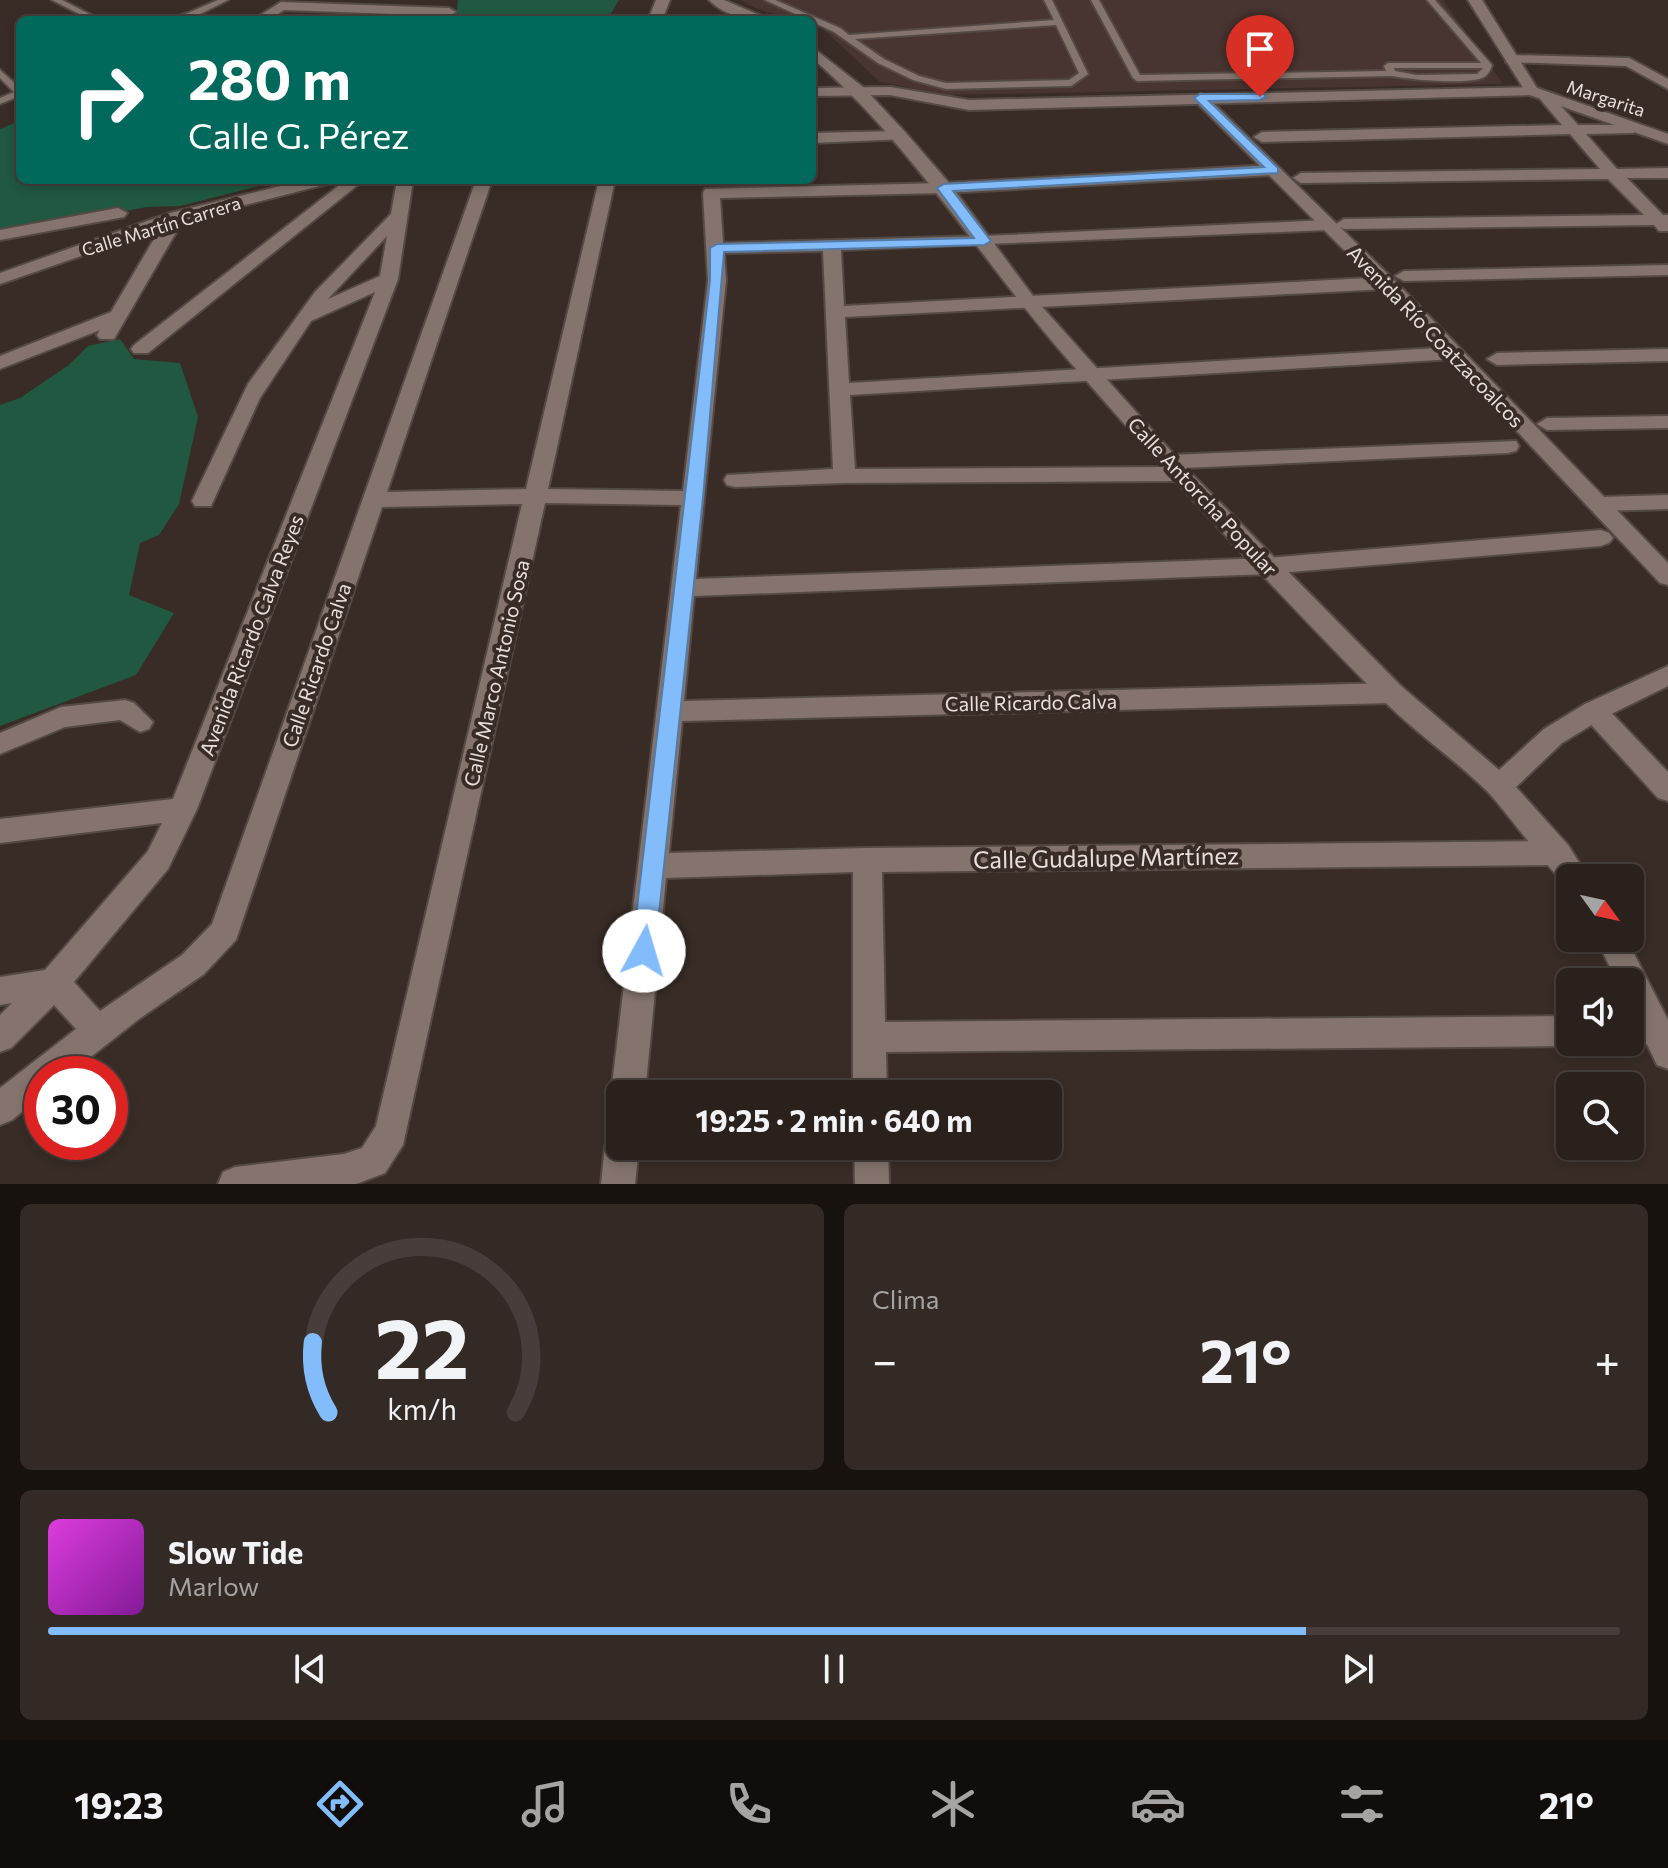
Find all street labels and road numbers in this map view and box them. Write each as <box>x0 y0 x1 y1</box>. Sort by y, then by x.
street label: Margarita <box>1564 75 1648 121</box>
street label: Calle Martín Carrera <box>79 191 243 261</box>
street label: Avenida Río Coatzacoalcos <box>1343 240 1529 432</box>
street label: Calle Antorcha Popular <box>1123 412 1283 580</box>
street label: Avenida Ricardo Calva Reyes <box>194 511 308 759</box>
street label: Calle Marco Antonio Sosa <box>458 557 534 789</box>
street label: Calle Ricardo Calva <box>277 580 355 750</box>
street label: Calle Ricardo Calva <box>945 688 1117 716</box>
street label: Calle Gudalupe Martínez <box>973 840 1239 874</box>

